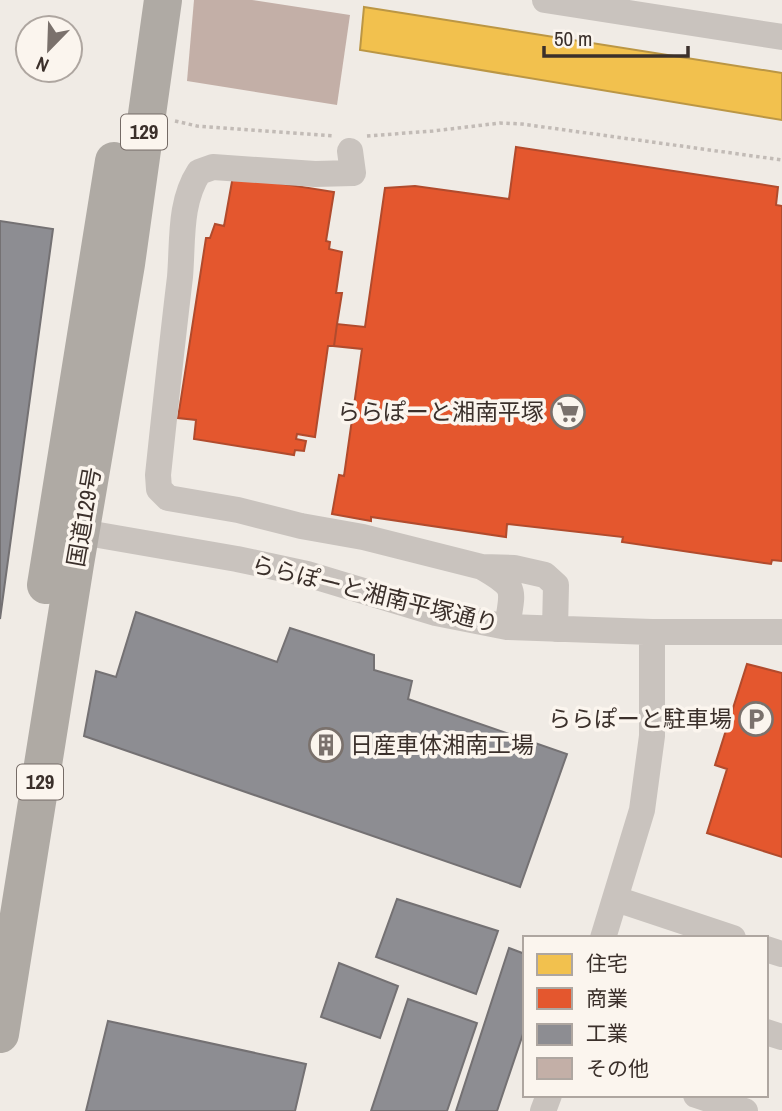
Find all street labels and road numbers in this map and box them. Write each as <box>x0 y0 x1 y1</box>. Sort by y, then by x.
road number: 129 <box>121 114 167 150</box>
street label: 国道129号 <box>60 465 107 569</box>
street label: ららぽーと湘南平塚通り <box>249 548 502 639</box>
road number: 129 <box>17 764 63 800</box>

